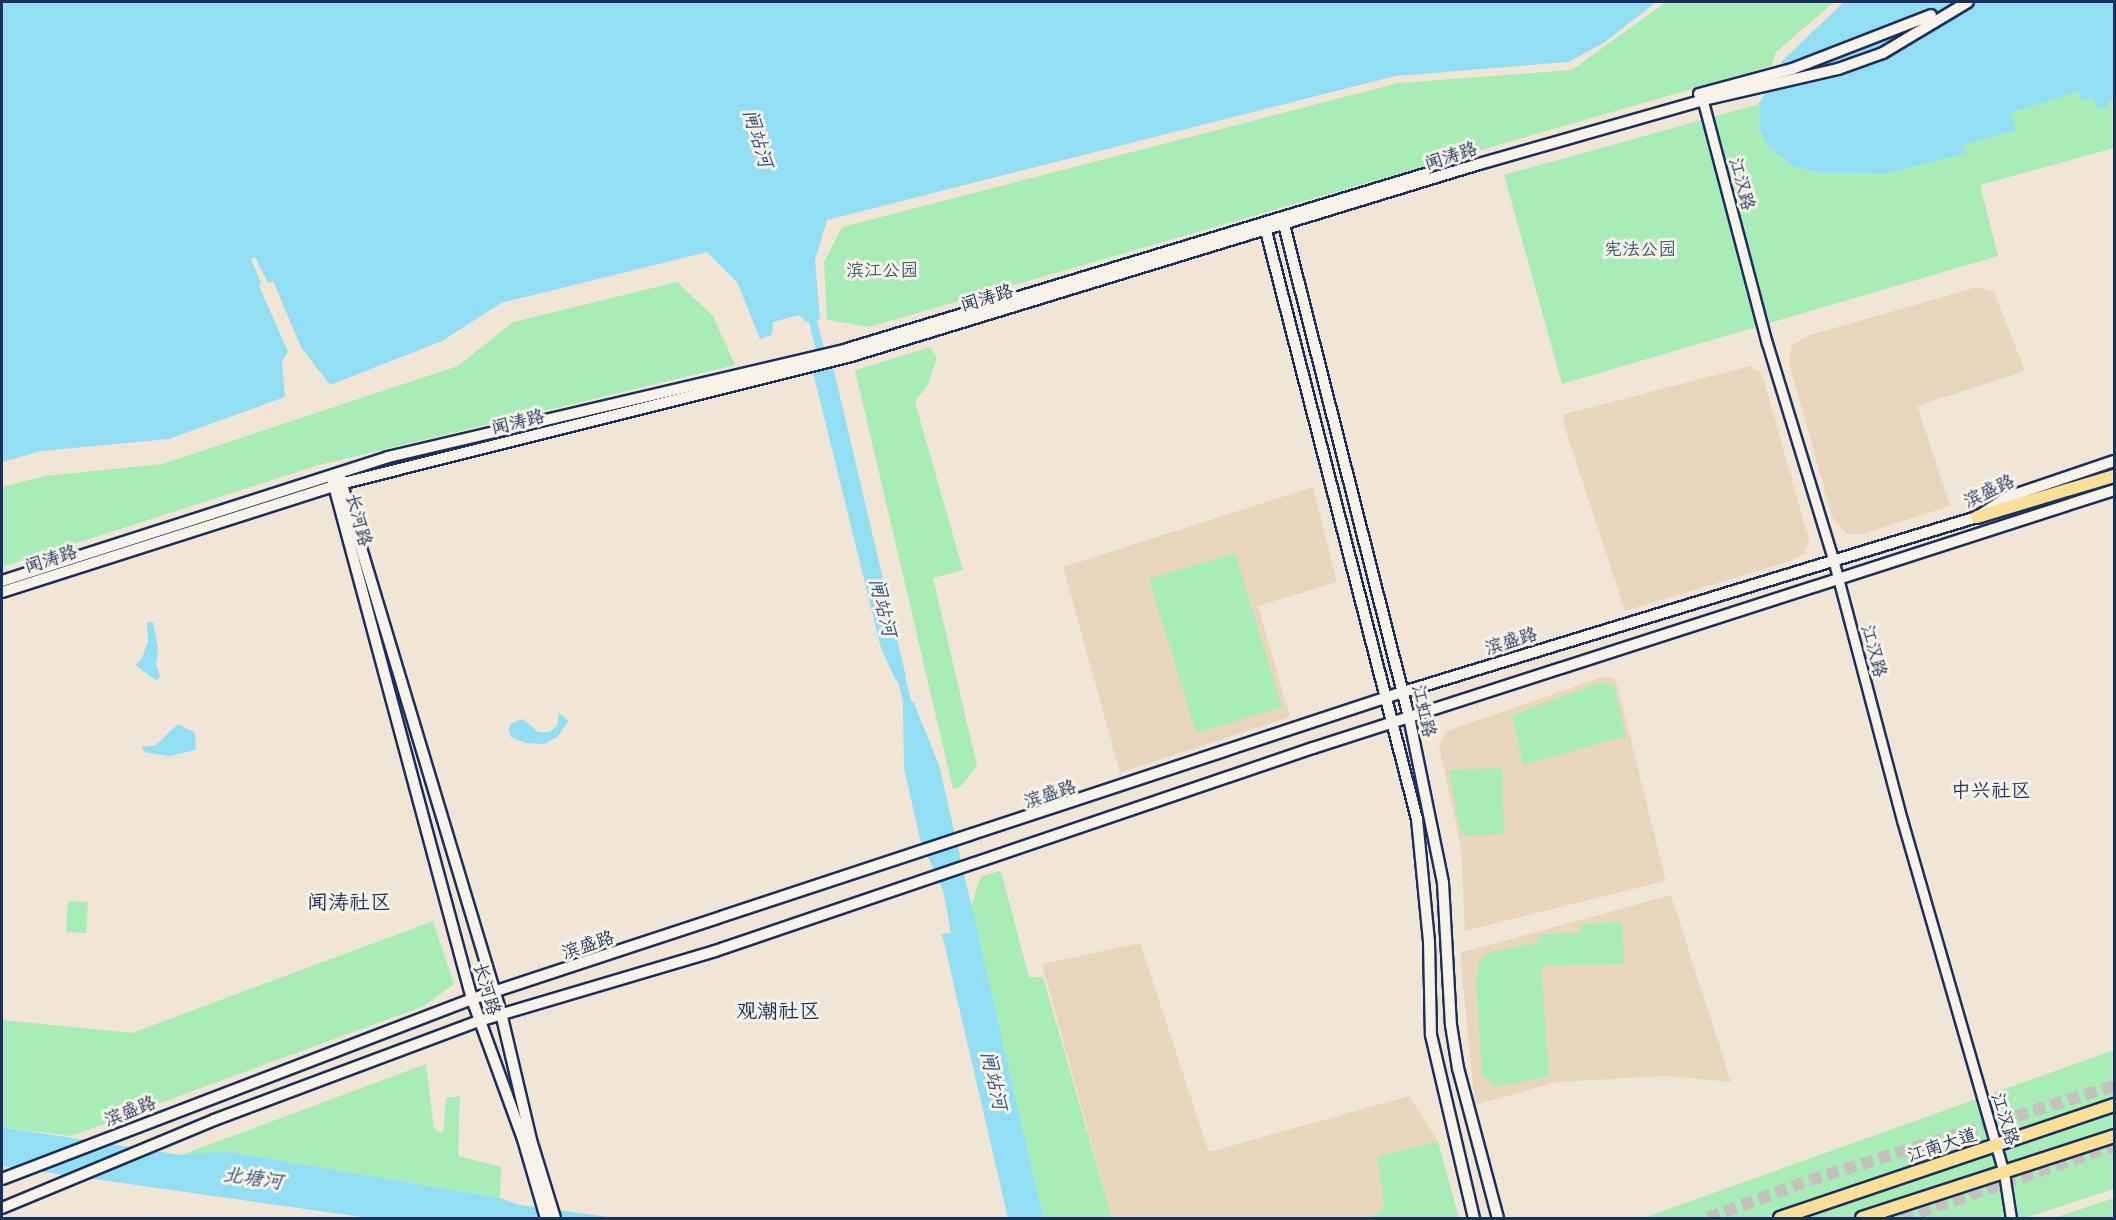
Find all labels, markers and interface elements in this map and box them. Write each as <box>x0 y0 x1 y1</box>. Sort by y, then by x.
water label: 闸站河 <box>739 106 779 170</box>
street label: 闻涛路 <box>1422 137 1480 175</box>
street label: 江汉路 <box>1725 155 1759 213</box>
park label: 宪法公园 <box>1604 238 1676 260</box>
park label: 滨江公园 <box>846 259 918 281</box>
street label: 闻涛路 <box>958 280 1016 316</box>
street label: 闻涛路 <box>489 405 547 439</box>
street label: 滨盛路 <box>1960 470 2018 512</box>
street label: 长河路 <box>342 491 376 549</box>
street label: 闻涛路 <box>22 540 80 578</box>
water label: 闸站河 <box>865 575 903 639</box>
street label: 江汉路 <box>1857 622 1891 680</box>
street label: 滨盛路 <box>1482 623 1540 659</box>
street label: 江虹路 <box>1407 682 1441 740</box>
street label: 滨盛路 <box>1021 775 1079 813</box>
district label: 中兴社区 <box>1951 777 2031 801</box>
district label: 闻涛社区 <box>307 889 391 915</box>
street label: 滨盛路 <box>559 926 617 964</box>
street label: 长河路 <box>469 960 505 1018</box>
district label: 观潮社区 <box>736 998 820 1024</box>
water label: 闸站河 <box>977 1048 1013 1112</box>
street label: 江汉路 <box>1987 1090 2023 1148</box>
street label: 滨盛路 <box>101 1091 159 1131</box>
street label: 江南大道 <box>1904 1124 1980 1166</box>
water label: 北塘河 <box>222 1161 284 1193</box>

